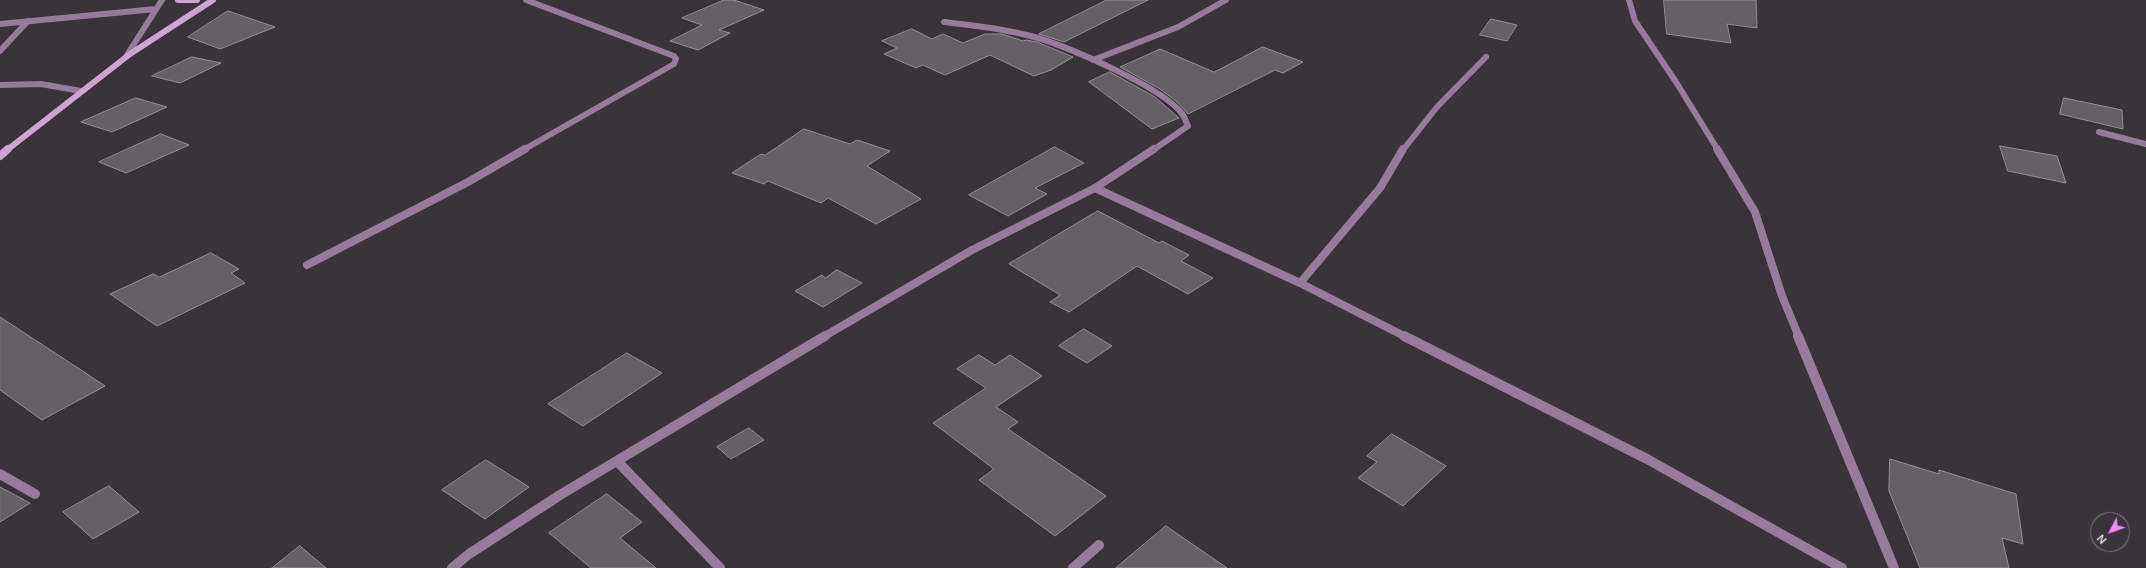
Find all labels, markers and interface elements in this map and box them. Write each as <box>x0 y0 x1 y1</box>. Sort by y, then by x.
north arrow <box>2090 512 2130 552</box>
text: N <box>2093 532 2110 547</box>

